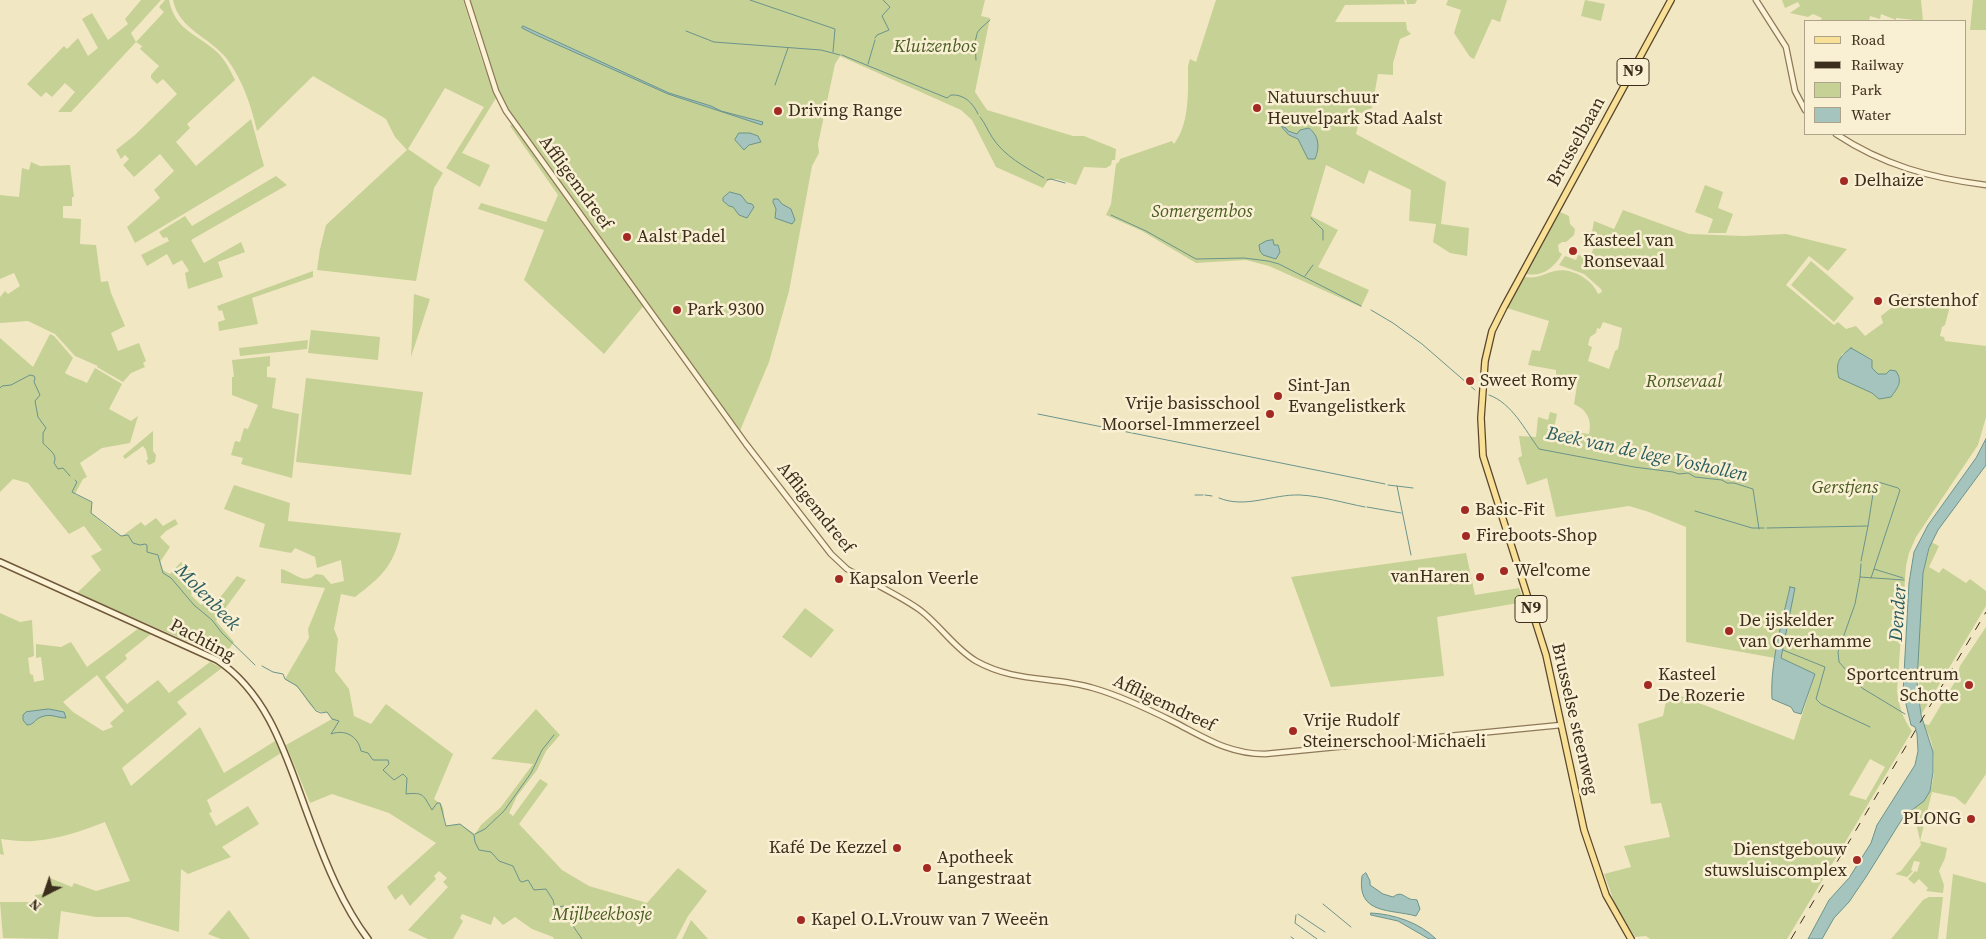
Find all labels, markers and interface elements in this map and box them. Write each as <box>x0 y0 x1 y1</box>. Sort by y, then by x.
legend <box>1804 20 1966 135</box>
text: Road <box>1851 29 1885 50</box>
park label: Kluizenbos <box>894 36 976 58</box>
text: Railway <box>1851 54 1904 75</box>
road number: N9 <box>1617 58 1649 86</box>
text: Park <box>1851 79 1882 100</box>
place label: Natuurschuur Heuvelpark Stad Aalst <box>1267 87 1442 130</box>
street label: Brusselbaan <box>1544 93 1610 191</box>
place label: Driving Range <box>788 100 902 122</box>
marker: Natuurschuur Heuvelpark Stad Aalst <box>1251 102 1263 114</box>
text: Water <box>1851 104 1891 125</box>
marker: Driving Range <box>772 105 784 117</box>
street label: Affligemdreef <box>534 132 616 234</box>
place label: Delhaize <box>1854 170 1924 192</box>
marker: Delhaize <box>1838 175 1850 187</box>
park label: Somergembos <box>1151 201 1253 223</box>
place label: Aalst Padel <box>637 226 726 248</box>
place label: Kasteel van Ronsevaal <box>1583 230 1674 272</box>
marker: Aalst Padel <box>621 231 633 243</box>
marker: Kasteel van Ronsevaal <box>1567 245 1579 257</box>
place label: Gerstenhof <box>1888 290 1978 312</box>
marker: Gerstenhof <box>1872 295 1884 307</box>
place label: Park 9300 <box>687 299 764 321</box>
marker: Park 9300 <box>671 304 683 316</box>
place label: Sweet Romy <box>1480 370 1577 392</box>
park label: Ronsevaal <box>1646 371 1722 393</box>
place label: Sint-Jan Evangelistkerk <box>1288 375 1406 418</box>
marker: Sweet Romy <box>1464 375 1476 387</box>
marker: Sint-Jan Evangelistkerk <box>1272 390 1284 402</box>
place label: Vrije basisschool Moorsel-Immerzeel <box>1101 393 1260 436</box>
marker: Vrije basisschool Moorsel-Immerzeel <box>1264 408 1276 420</box>
water label: Beek van de lege Voshollen <box>1544 422 1750 488</box>
street label: Affligemdreef <box>772 458 858 558</box>
park label: Gerstjens <box>1812 477 1878 499</box>
place label: Basic-Fit <box>1475 499 1544 521</box>
marker: Basic-Fit <box>1459 504 1471 516</box>
place label: Fireboots-Shop <box>1476 525 1597 547</box>
marker: Fireboots-Shop <box>1460 530 1472 542</box>
water label: Molenbeek <box>170 560 244 636</box>
place label: Wel'come <box>1514 560 1591 582</box>
marker: Wel'come <box>1498 565 1510 577</box>
place label: vanHaren <box>1391 566 1470 588</box>
place label: Kapsalon Veerle <box>849 568 979 590</box>
marker: vanHaren <box>1474 571 1486 583</box>
marker: Kapsalon Veerle <box>833 573 845 585</box>
water label: Dender <box>1886 584 1912 642</box>
road number: N9 <box>1515 596 1547 622</box>
place label: De ijskelder van Overhamme <box>1739 610 1872 652</box>
street label: Pachting <box>166 615 238 667</box>
marker: De ijskelder van Overhamme <box>1723 625 1735 637</box>
street label: Brusselse steenweg <box>1546 641 1602 797</box>
place label: Kasteel De Rozerie <box>1658 664 1745 706</box>
place label: Sportcentrum Schotte <box>1847 664 1959 706</box>
street label: Affligemdreef <box>1109 671 1219 737</box>
marker: Kasteel De Rozerie <box>1642 679 1654 691</box>
marker: Sportcentrum Schotte <box>1963 679 1975 691</box>
place label: Vrije Rudolf Steinerschool Michaeli <box>1303 710 1486 752</box>
marker: Vrije Rudolf Steinerschool Michaeli <box>1287 725 1299 737</box>
place label: PLONG <box>1903 808 1961 830</box>
marker: PLONG <box>1965 813 1977 825</box>
place label: Kafé De Kezzel <box>769 837 887 859</box>
place label: Dienstgebouw stuwsluiscomplex <box>1704 839 1847 882</box>
marker: Kafé De Kezzel <box>891 842 903 854</box>
place label: Apotheek Langestraat <box>937 847 1031 890</box>
marker: Dienstgebouw stuwsluiscomplex <box>1851 854 1863 866</box>
marker: Apotheek Langestraat <box>921 862 933 874</box>
north arrow <box>20 869 70 919</box>
text: N <box>25 894 46 916</box>
park label: Mijlbeekbosje <box>552 904 652 926</box>
place label: Kapel O.L.Vrouw van 7 Weeën <box>811 909 1049 931</box>
marker: Kapel O.L.Vrouw van 7 Weeën <box>795 914 807 926</box>

